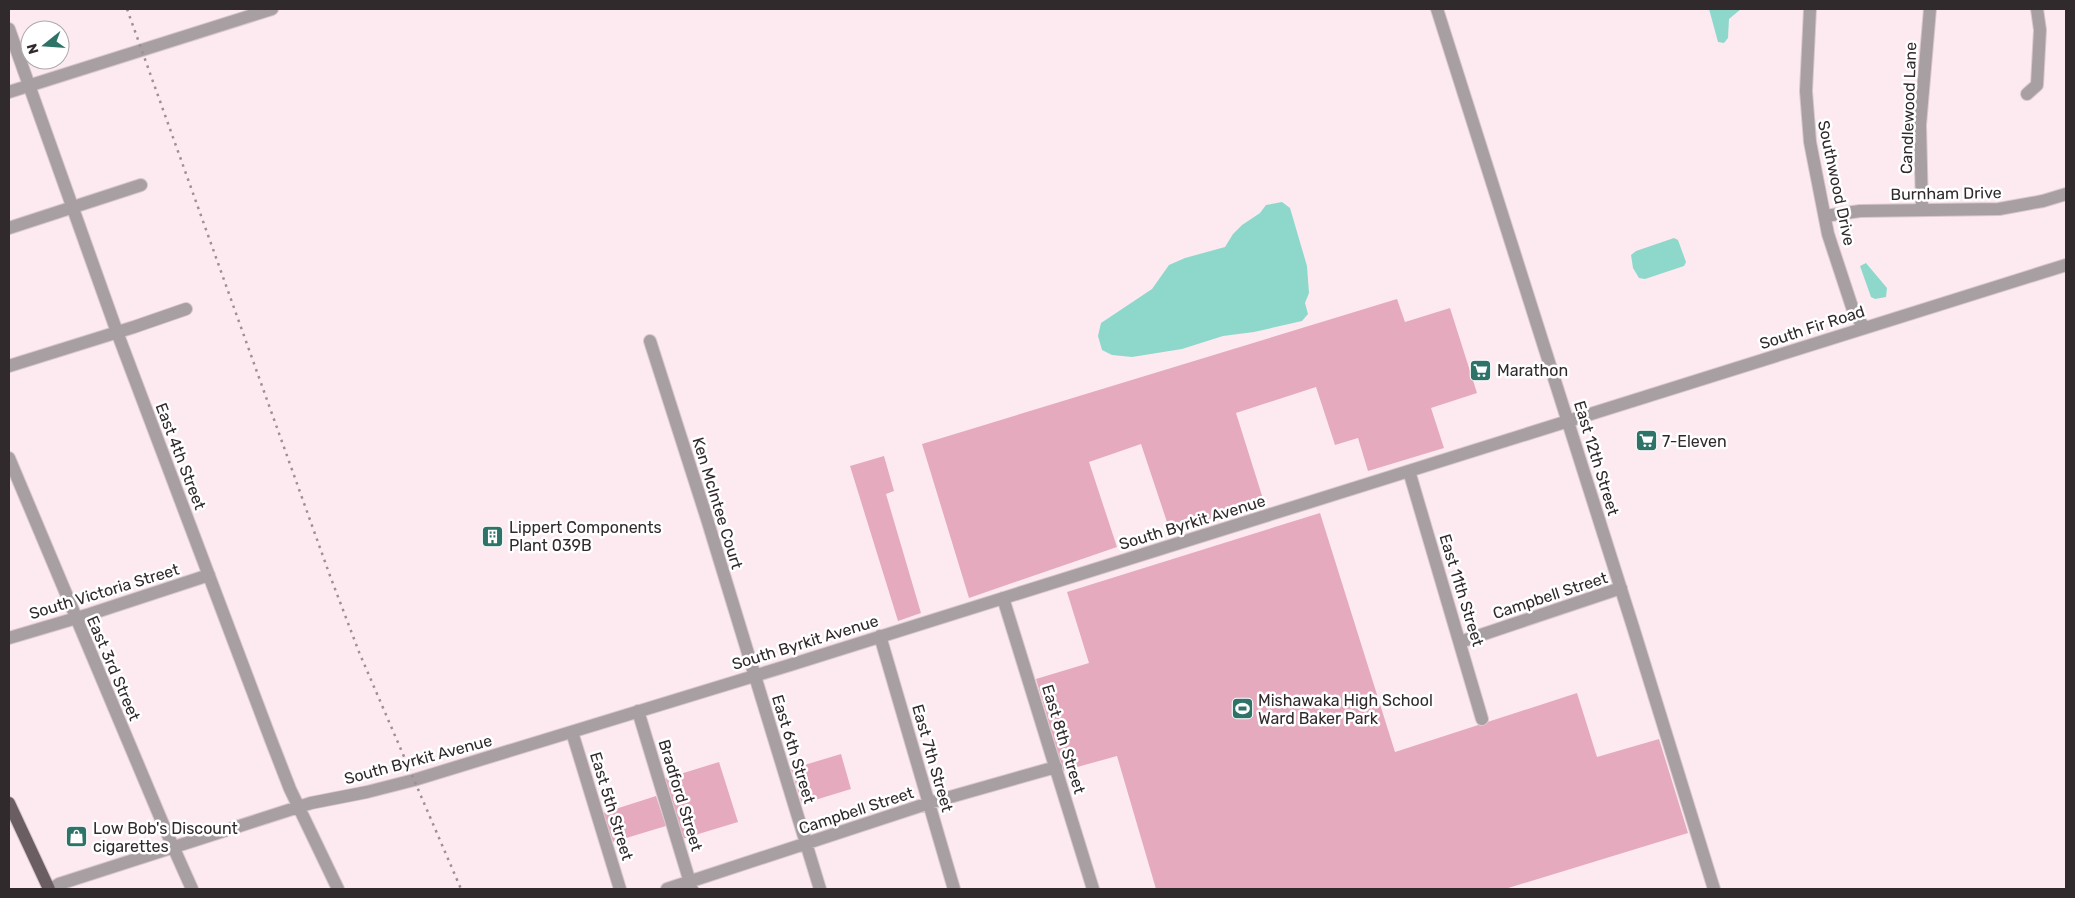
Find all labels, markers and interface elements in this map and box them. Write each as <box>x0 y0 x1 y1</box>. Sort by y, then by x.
north arrow <box>20 20 70 70</box>
text: N <box>23 41 43 56</box>
street label: Candlewood Lane <box>1897 42 1920 174</box>
street label: Southwood Drive <box>1814 119 1859 248</box>
street label: Burnham Drive <box>1890 183 2002 204</box>
street label: South Fir Road <box>1757 302 1867 353</box>
supermarket icon: Marathon <box>1469 358 1493 382</box>
place label: Marathon <box>1497 361 1568 380</box>
street label: East 12th Street <box>1570 398 1623 518</box>
street label: East 4th Street <box>151 400 210 512</box>
supermarket icon: 7-Eleven <box>1634 429 1658 453</box>
place label: 7-Eleven <box>1662 432 1727 451</box>
street label: Ken McIntee Court <box>688 435 747 571</box>
street label: South Byrkit Avenue <box>1117 491 1268 554</box>
place label: Lippert Components Plant 039B <box>509 518 662 555</box>
building icon: Lippert Components Plant 039B <box>481 524 505 548</box>
street label: East 11th Street <box>1435 532 1488 649</box>
street label: South Victoria Street <box>27 560 181 623</box>
street label: Campbell Street <box>1490 568 1610 623</box>
street label: South Byrkit Avenue <box>730 611 881 674</box>
street label: East 3rd Street <box>83 613 144 723</box>
street label: East 8th Street <box>1038 682 1089 796</box>
place label: Mishawaka High School Ward Baker Park <box>1258 691 1433 728</box>
street label: East 6th Street <box>768 692 819 806</box>
sports icon: Mishawaka High School Ward Baker Park <box>1230 697 1254 721</box>
street label: East 7th Street <box>908 702 957 814</box>
street label: South Byrkit Avenue <box>342 731 494 788</box>
street label: Bradford Street <box>655 737 707 853</box>
street label: East 5th Street <box>586 750 637 863</box>
street label: Campbell Street <box>796 783 916 838</box>
place label: Low Bob's Discount cigarettes <box>93 819 238 856</box>
shop icon: Low Bob's Discount cigarettes <box>65 825 89 849</box>

